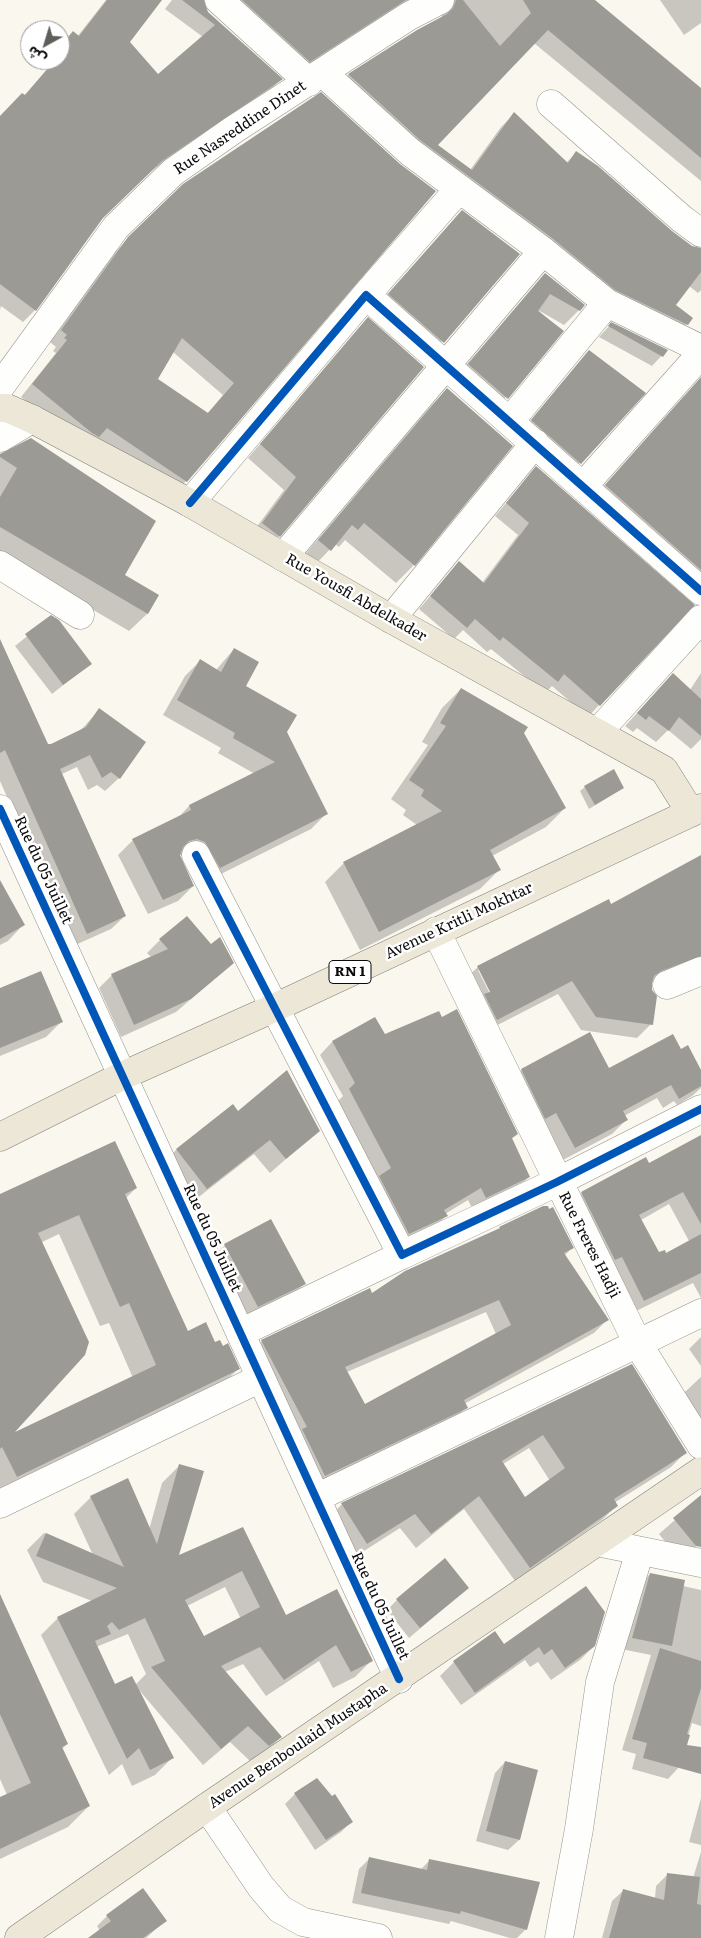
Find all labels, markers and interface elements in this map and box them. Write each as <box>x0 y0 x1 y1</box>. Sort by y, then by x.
north arrow <box>20 20 70 70</box>
text: ش <box>22 42 50 70</box>
street label: Rue Nasreddine Dinet <box>171 77 309 179</box>
street label: Rue Yousfi Abdelkader <box>282 550 430 646</box>
street label: Rue du 05 Juillet <box>10 813 76 927</box>
street label: Avenue Kritli Mokhtar <box>382 879 536 963</box>
road number: RN 1 <box>329 960 371 984</box>
street label: Rue du 05 Juillet <box>179 1181 245 1295</box>
street label: Rue Freres Hadji <box>554 1189 624 1301</box>
street label: Rue du 05 Juillet <box>347 1549 413 1663</box>
street label: Avenue Benboulaid Mustapha <box>205 1679 391 1813</box>

